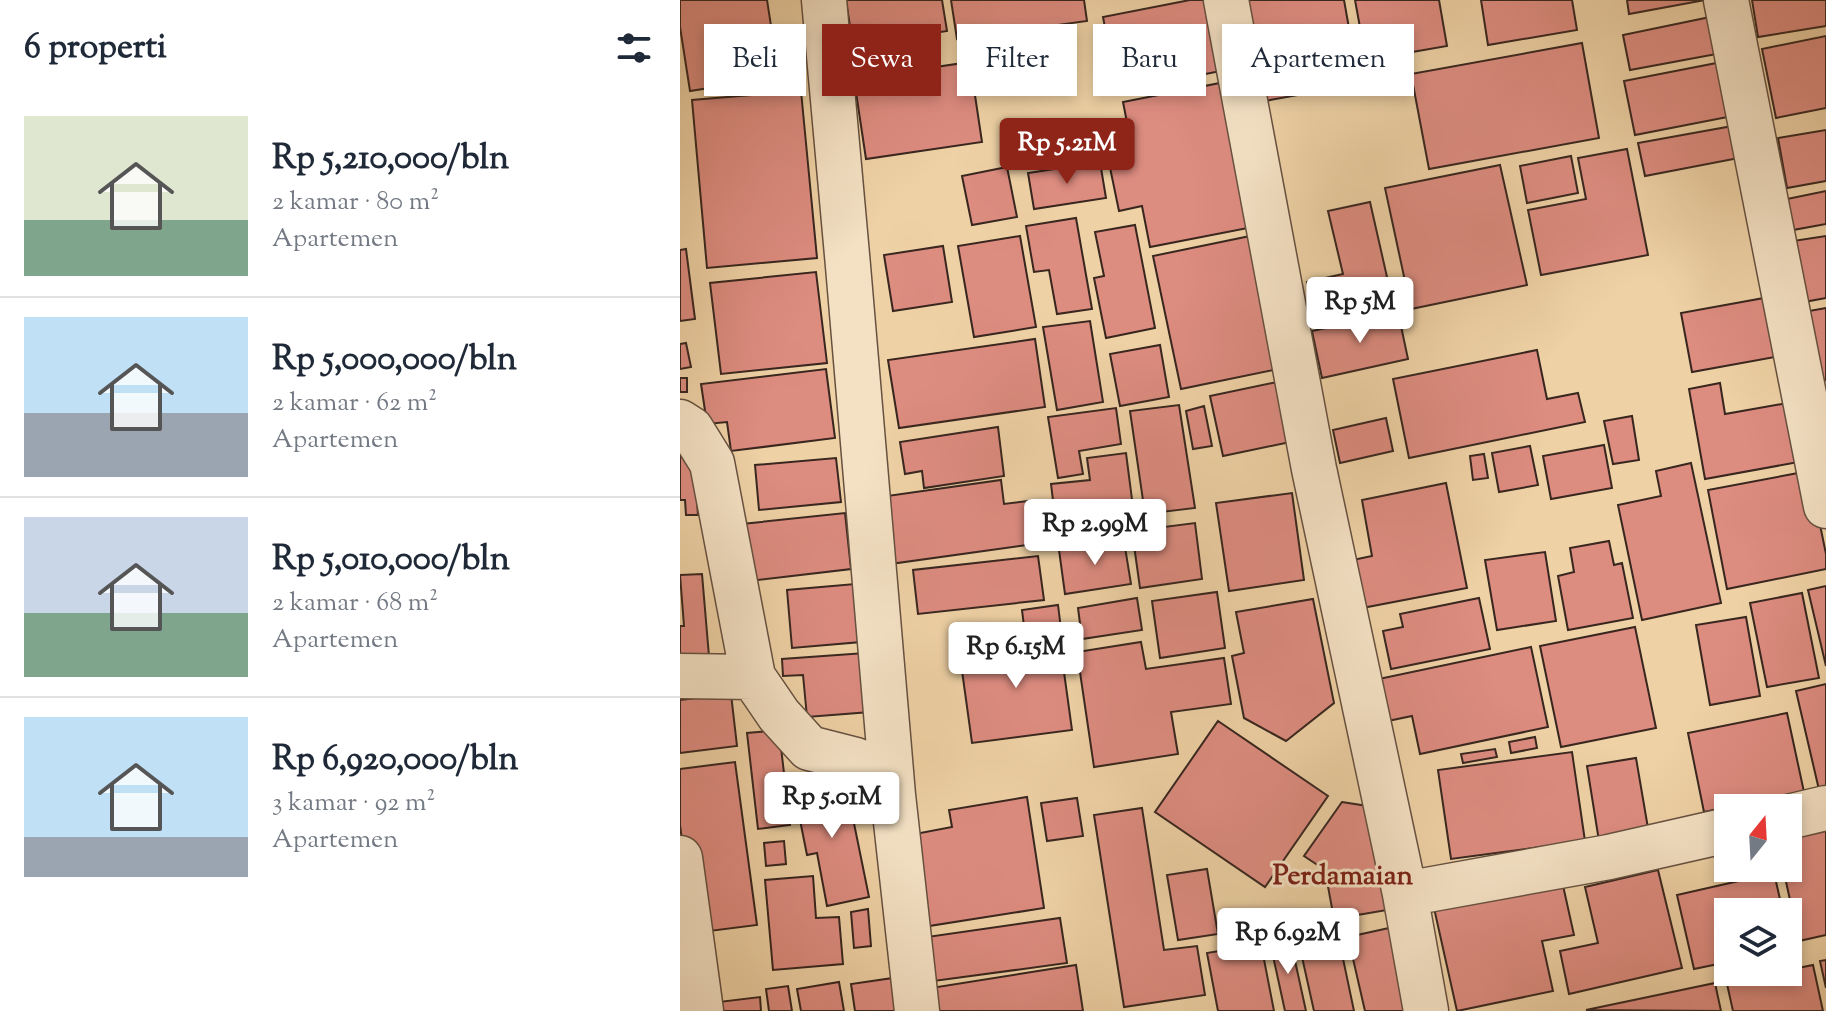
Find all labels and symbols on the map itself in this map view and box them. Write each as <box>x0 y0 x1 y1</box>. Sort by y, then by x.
pin: Rp 5.21M <box>984 118 1150 186</box>
pin: Rp 5M <box>1304 277 1416 345</box>
pin: Rp 2.99M <box>1012 499 1178 567</box>
pin: Rp 6.15M <box>933 622 1099 690</box>
pin: Rp 5.01M <box>749 772 915 840</box>
north arrow <box>1714 794 1802 882</box>
district label: Perdamaian <box>1273 857 1414 897</box>
pin: Rp 6.92M <box>1205 908 1371 976</box>

